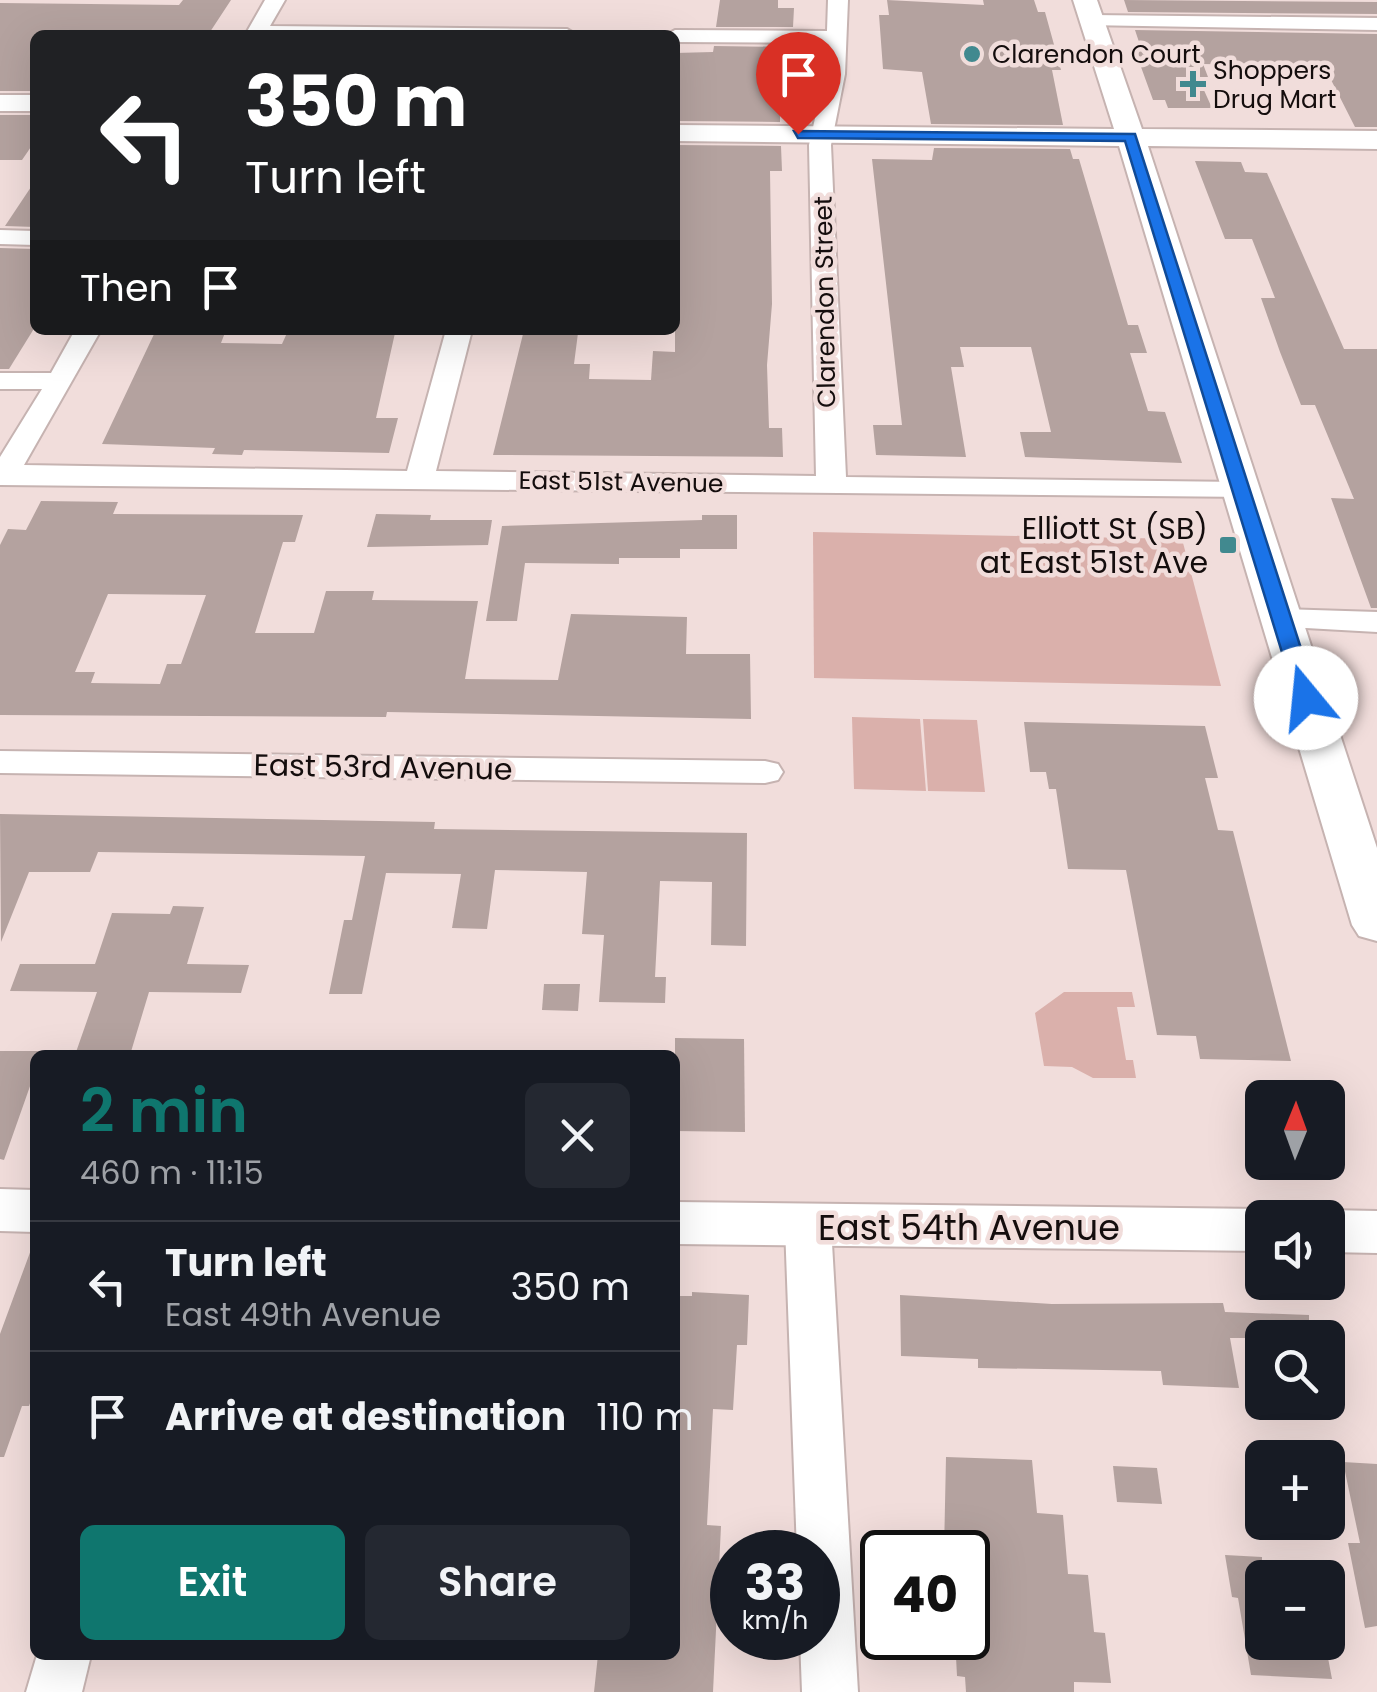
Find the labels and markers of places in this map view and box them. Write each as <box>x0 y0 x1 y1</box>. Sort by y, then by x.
pin <box>756 32 841 135</box>
place label: Clarendon Court <box>992 37 1200 72</box>
marker: Clarendon Court <box>961 43 983 65</box>
place label: Shoppers Drug Mart <box>1213 53 1336 117</box>
marker: Shoppers Drug Mart <box>1182 73 1204 95</box>
place label: Elliott St (SB) at East 51st Ave <box>980 507 1208 584</box>
marker: Elliott St (SB) at East 51st Ave <box>1217 534 1239 556</box>

